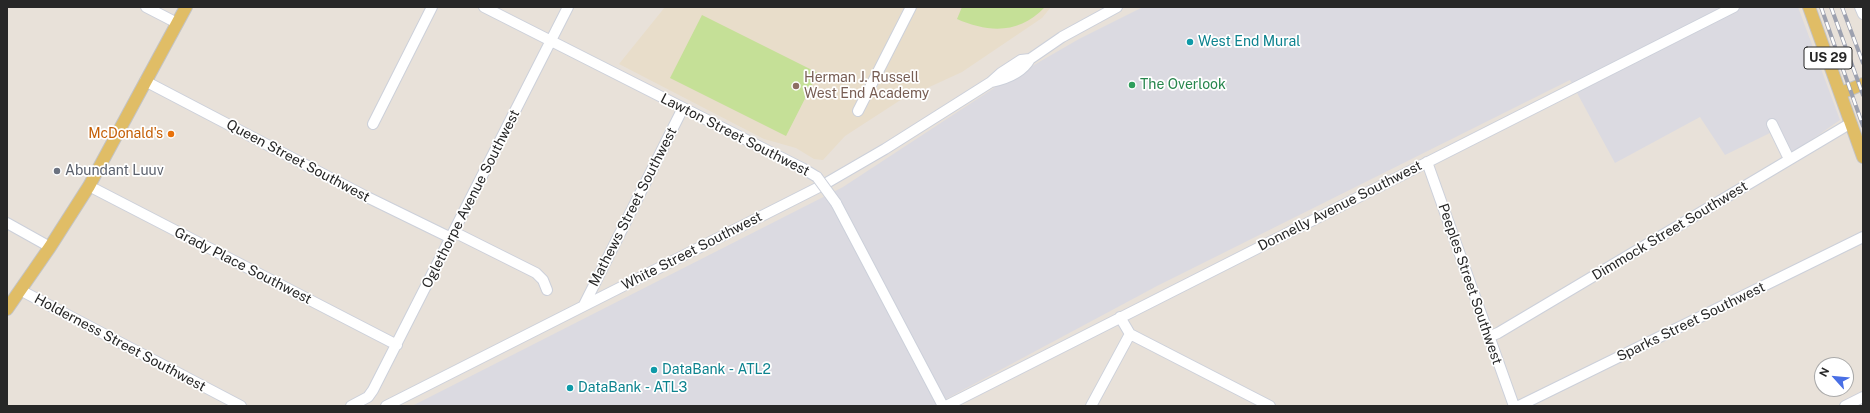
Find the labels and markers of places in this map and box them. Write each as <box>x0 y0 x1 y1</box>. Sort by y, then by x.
place label: West End Mural <box>1198 34 1301 50</box>
marker: West End Mural <box>1185 37 1195 47</box>
place label: Herman J. Russell West End Academy <box>804 70 929 102</box>
place label: The Overlook <box>1140 77 1226 93</box>
marker: The Overlook <box>1127 80 1137 90</box>
marker: Herman J. Russell West End Academy <box>791 81 801 91</box>
place label: McDonald's <box>88 126 163 142</box>
marker: McDonald's <box>166 129 176 139</box>
place label: Abundant Luuv <box>65 163 164 179</box>
marker: Abundant Luuv <box>52 166 62 176</box>
place label: DataBank - ATL2 <box>662 362 771 378</box>
marker: DataBank - ATL2 <box>649 365 659 375</box>
place label: DataBank - ATL3 <box>578 380 687 396</box>
marker: DataBank - ATL3 <box>565 383 575 393</box>

